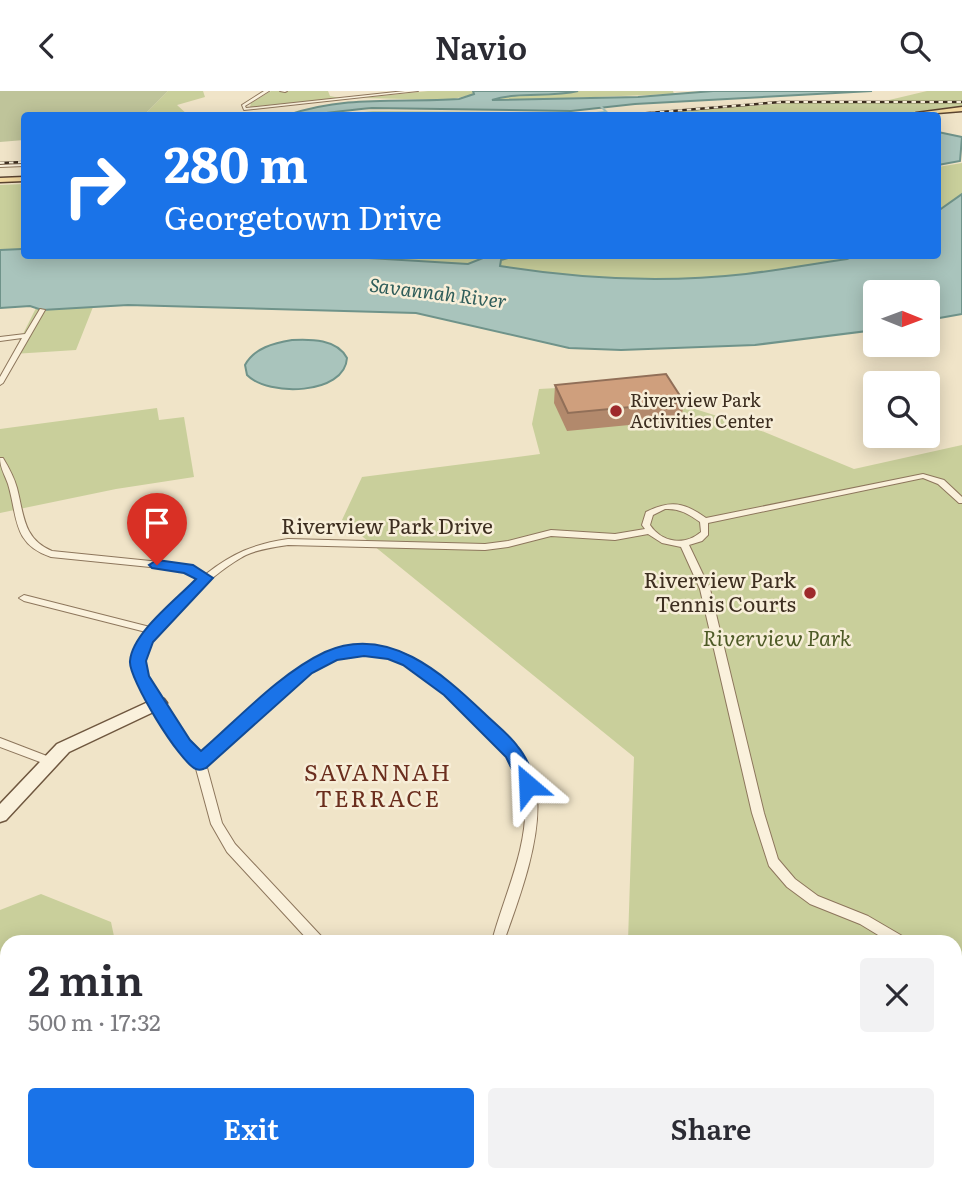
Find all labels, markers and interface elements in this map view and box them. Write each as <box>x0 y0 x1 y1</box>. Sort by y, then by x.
text: Navio <box>435 22 527 70</box>
icon: back <box>28 27 66 65</box>
icon: search <box>896 27 934 65</box>
text: 280 m <box>164 125 308 198</box>
icon: right <box>49 140 140 231</box>
text: Georgetown Drive <box>164 192 442 240</box>
water label: Savannah River <box>368 270 509 314</box>
north arrow <box>863 280 940 357</box>
map controls <box>863 280 940 448</box>
button: search <box>863 371 940 448</box>
place label: Riverview Park Activities Center <box>630 386 774 434</box>
marker: Riverview Park Activities Center <box>608 403 624 419</box>
pin <box>127 493 187 565</box>
icon: arrive <box>138 504 176 542</box>
street label: Riverview Park Drive <box>281 509 493 540</box>
place label: Riverview Park Tennis Courts <box>643 563 796 618</box>
marker: Riverview Park Tennis Courts <box>802 585 818 601</box>
park label: Riverview Park <box>703 621 852 652</box>
position arrow <box>491 748 565 822</box>
district label: SAVANNAH TERRACE <box>304 754 452 814</box>
text: 2 min <box>28 947 143 1009</box>
button: close <box>860 958 934 1032</box>
text: 500 m · 17:32 <box>28 1004 161 1038</box>
button: Exit <box>28 1088 474 1168</box>
button: Share <box>488 1088 934 1168</box>

